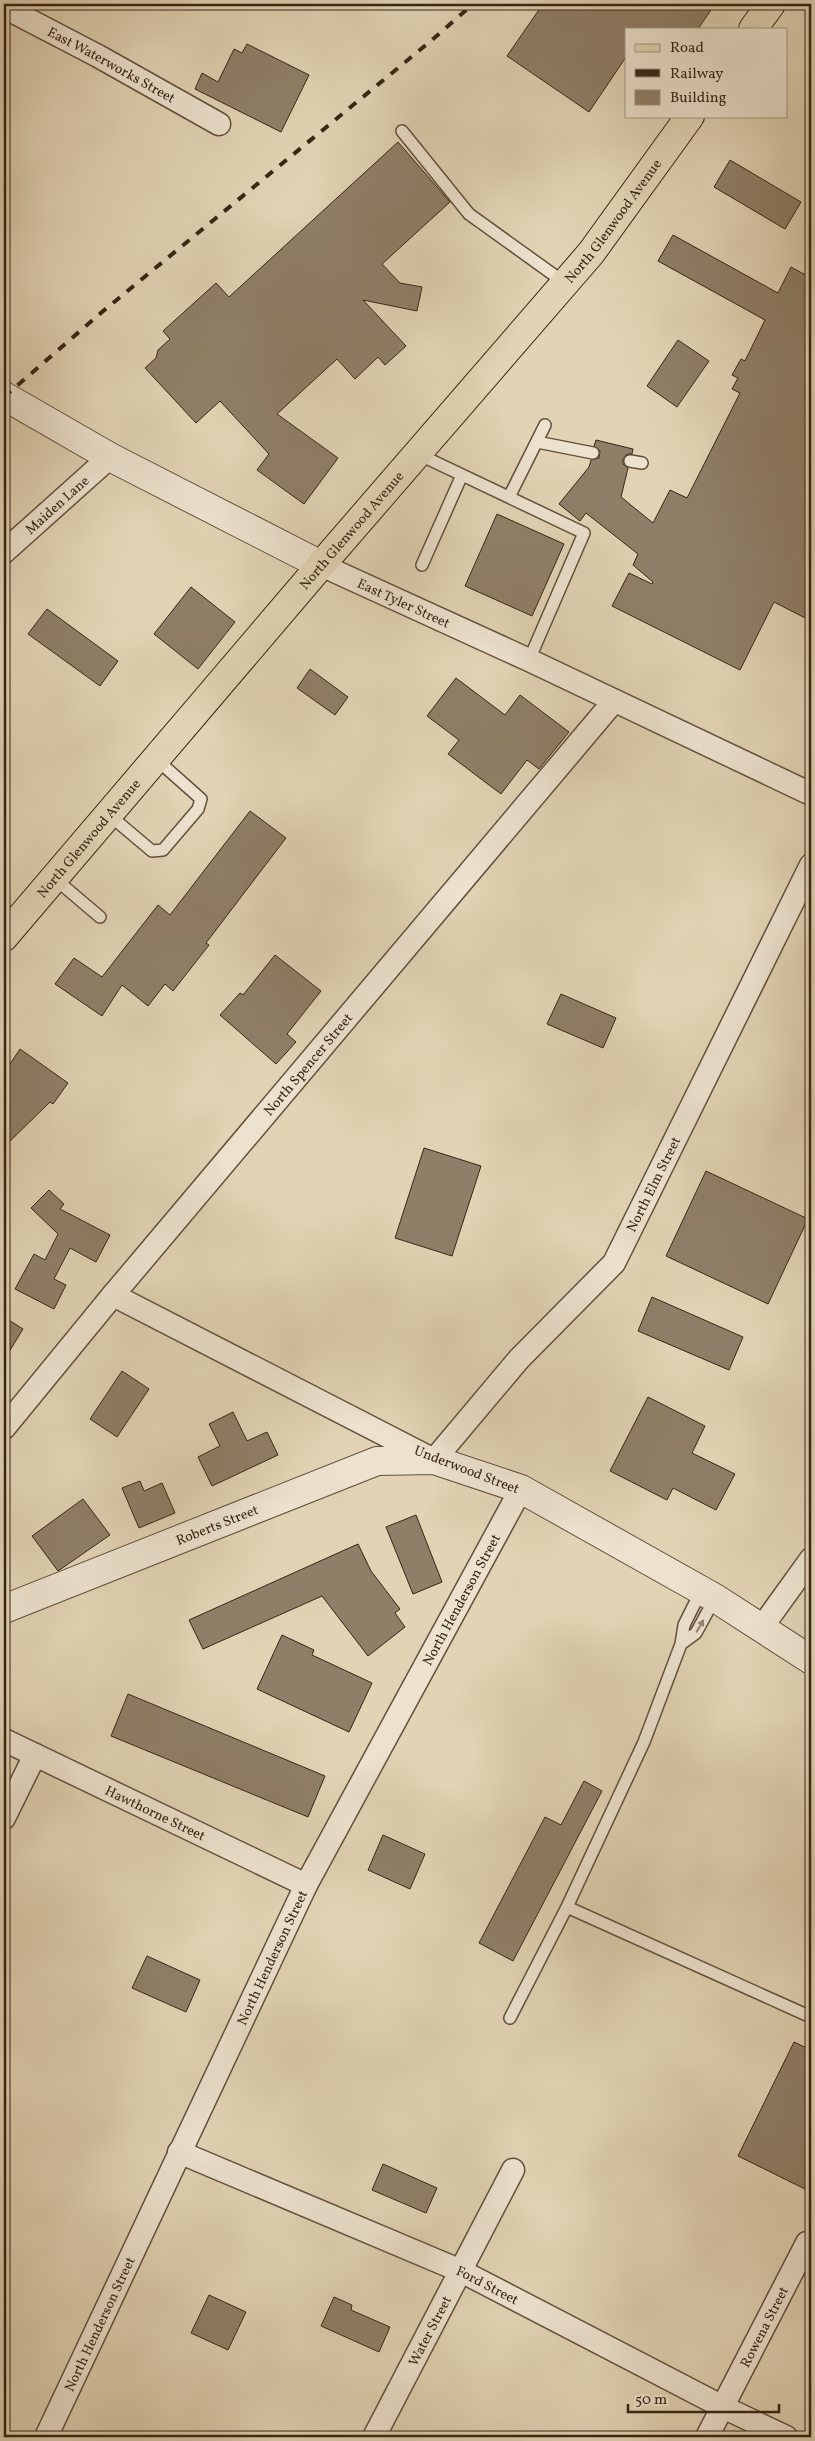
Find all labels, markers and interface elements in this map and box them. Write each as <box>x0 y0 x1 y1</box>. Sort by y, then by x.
street label: East Waterworks Street <box>44 23 178 109</box>
legend <box>625 28 788 118</box>
text: Road <box>670 38 704 59</box>
text: Railway <box>670 64 723 85</box>
text: Building <box>670 88 727 109</box>
street label: North Glenwood Avenue <box>561 156 667 288</box>
street label: North Glenwood Avenue <box>296 467 409 594</box>
street label: Maiden Lane <box>22 472 94 539</box>
street label: East Tyler Street <box>354 575 453 634</box>
street label: North Glenwood Avenue <box>33 775 146 903</box>
street label: North Spencer Street <box>260 1010 358 1120</box>
street label: North Elm Street <box>623 1134 686 1236</box>
street label: Underwood Street <box>411 1442 522 1499</box>
street label: Roberts Street <box>173 1501 262 1551</box>
street label: North Henderson Street <box>419 1531 506 1669</box>
one-way arrow <box>696 1619 704 1634</box>
street label: Hawthorne Street <box>102 1782 208 1846</box>
street label: North Henderson Street <box>233 1887 313 2029</box>
street label: North Henderson Street <box>61 2254 141 2395</box>
street label: Ford Street <box>453 2262 521 2310</box>
street label: Rowena Street <box>736 2284 794 2371</box>
street label: Water Street <box>405 2293 457 2370</box>
scale bar <box>628 2381 779 2413</box>
text: 50 m <box>635 2390 667 2411</box>

